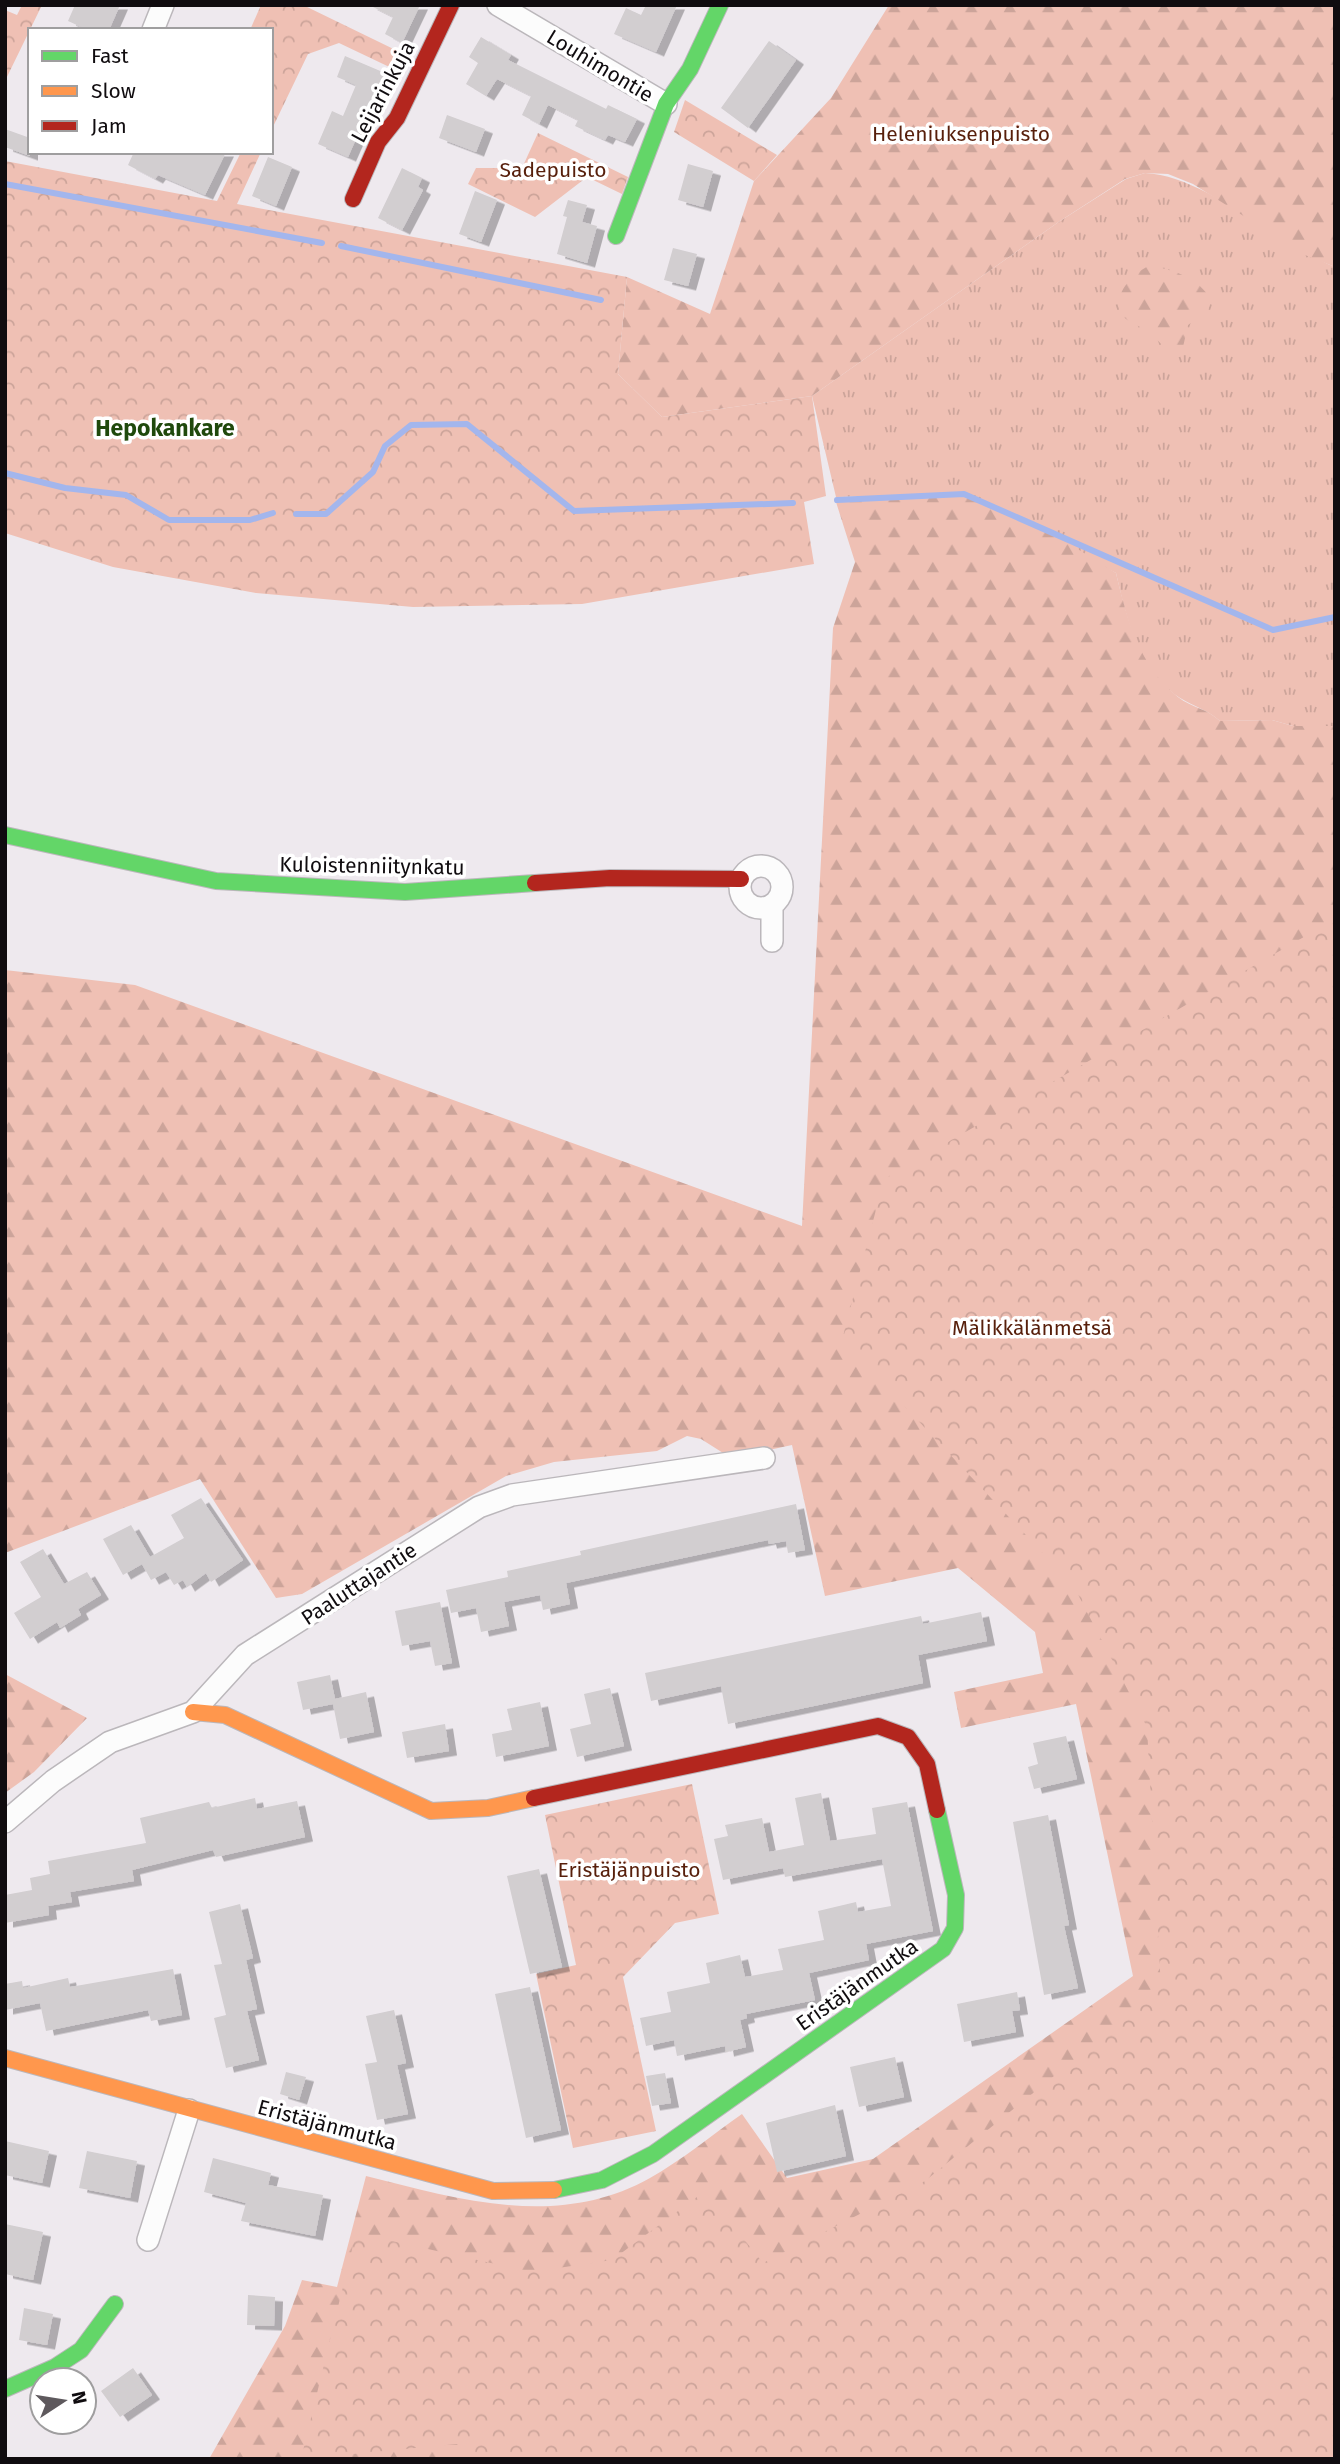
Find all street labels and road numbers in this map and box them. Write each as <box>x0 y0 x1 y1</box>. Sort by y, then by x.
street label: Louhimontie <box>542 24 658 108</box>
street label: Leijarinkuja <box>345 37 421 147</box>
street label: Kuloistenniitynkatu <box>279 851 465 881</box>
street label: Paaluttajantie <box>296 1537 422 1631</box>
street label: Eristäjänmutka <box>791 1933 923 2037</box>
street label: Eristäjänmutka <box>255 2094 399 2156</box>

